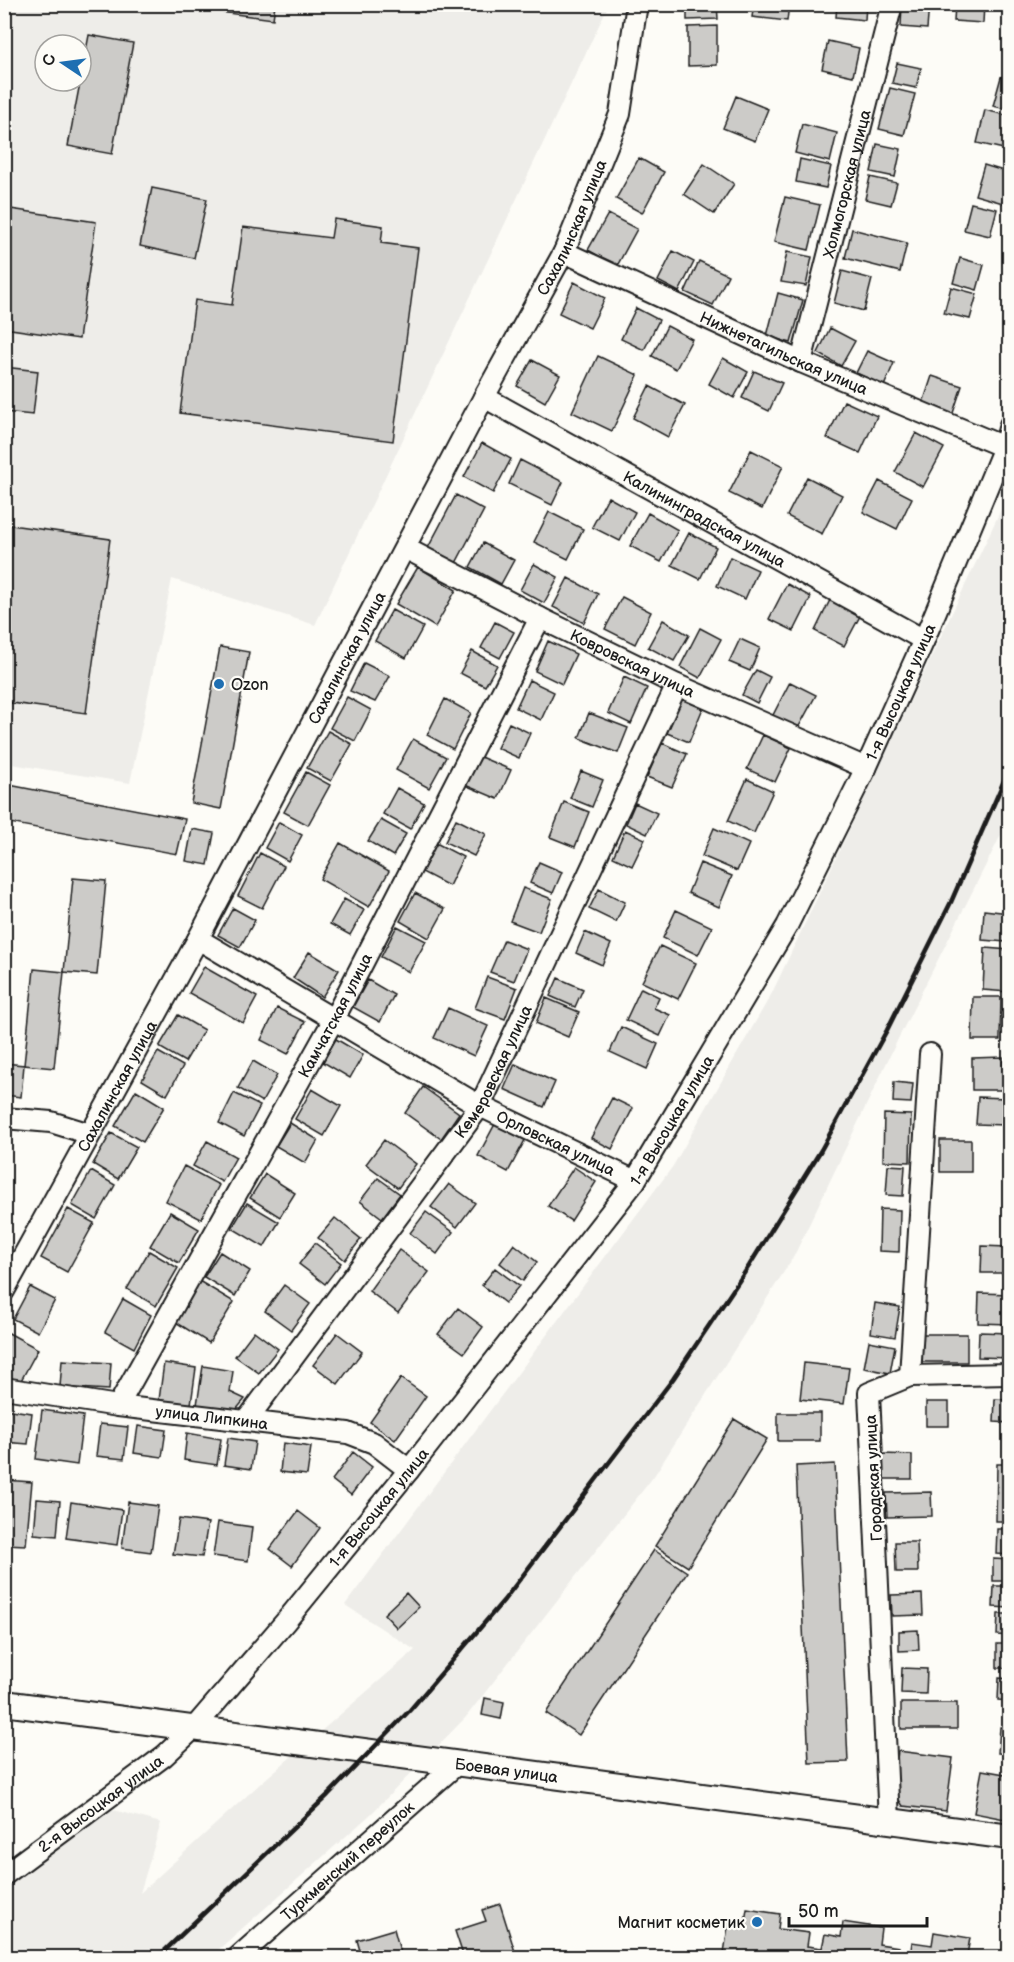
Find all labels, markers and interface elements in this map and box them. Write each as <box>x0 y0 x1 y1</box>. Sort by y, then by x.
north arrow <box>33 33 93 93</box>
text: С <box>39 52 60 68</box>
street label: Холмогорская улица <box>820 107 876 260</box>
street label: Сахалинская улица <box>534 157 612 299</box>
street label: Нижнетагильская улица <box>696 308 871 400</box>
street label: Калининградская улица <box>619 468 789 573</box>
street label: Сахалинская улица <box>305 588 391 728</box>
street label: 1-я Высоцкая улица <box>863 621 941 764</box>
street label: Ковровская улица <box>567 626 698 703</box>
place label: Ozon <box>231 676 269 695</box>
marker: Ozon <box>212 677 226 691</box>
street label: Камчатская улица <box>295 950 377 1081</box>
street label: Кемеровская улица <box>451 1002 537 1142</box>
street label: Сахалинская улица <box>74 1017 162 1156</box>
street label: 1-я Высоцкая улица <box>627 1052 719 1190</box>
street label: Орловская улица <box>493 1107 618 1181</box>
street label: улица Липкина <box>155 1402 270 1435</box>
street label: Городская улица <box>862 1414 887 1542</box>
street label: 1-я Высоцкая улица <box>326 1444 434 1572</box>
street label: 2-я Высоцкая улица <box>35 1752 168 1857</box>
street label: Боевая улица <box>454 1755 560 1788</box>
street label: Туркменский переулок <box>278 1798 419 1926</box>
scale bar <box>789 1890 927 1928</box>
text: 50 m <box>798 1901 839 1922</box>
place label: Магнит косметик <box>617 1914 745 1933</box>
marker: Магнит косметик <box>750 1915 764 1929</box>

